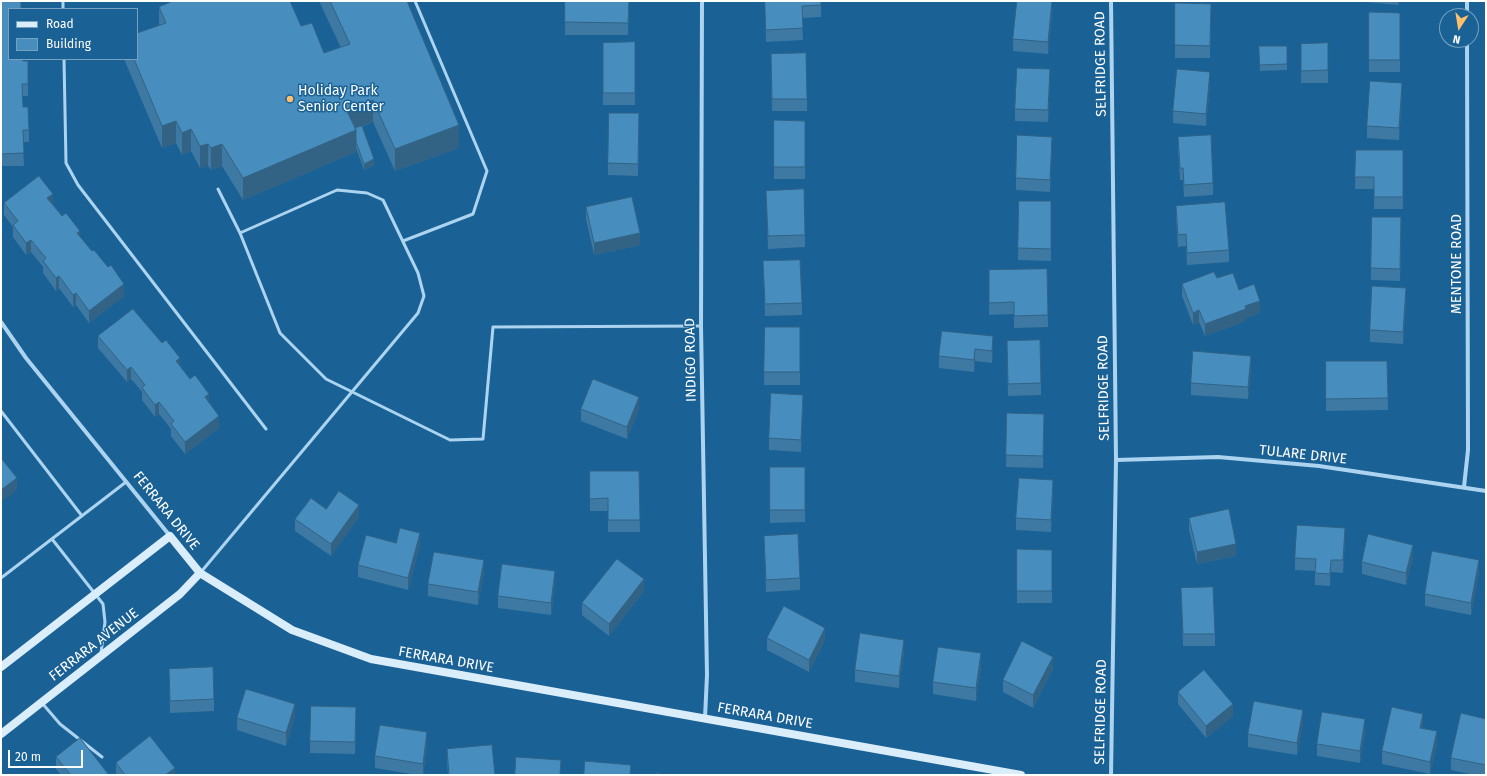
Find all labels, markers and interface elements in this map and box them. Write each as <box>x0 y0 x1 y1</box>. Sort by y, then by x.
legend <box>8 8 138 60</box>
north arrow <box>1439 8 1479 48</box>
street label: SELFRIDGE ROAD <box>1092 11 1110 117</box>
text: Road <box>46 17 74 31</box>
text: N <box>1452 32 1462 46</box>
text: Building <box>46 37 91 51</box>
place label: Holiday Park Senior Center <box>298 83 384 116</box>
marker: Holiday Park Senior Center <box>285 94 295 104</box>
street label: MENTONE ROAD <box>1449 214 1465 314</box>
street label: INDIGO ROAD <box>682 318 700 402</box>
street label: SELFRIDGE ROAD <box>1095 335 1113 441</box>
street label: TULARE DRIVE <box>1258 442 1348 468</box>
street label: FERRARA DRIVE <box>129 468 203 554</box>
street label: FERRARA AVENUE <box>46 605 142 685</box>
street label: FERRARA DRIVE <box>397 643 495 677</box>
street label: SELFRIDGE ROAD <box>1092 659 1110 765</box>
street label: FERRARA DRIVE <box>716 699 814 733</box>
scale bar <box>10 742 85 768</box>
text: 20 m <box>15 750 41 764</box>

